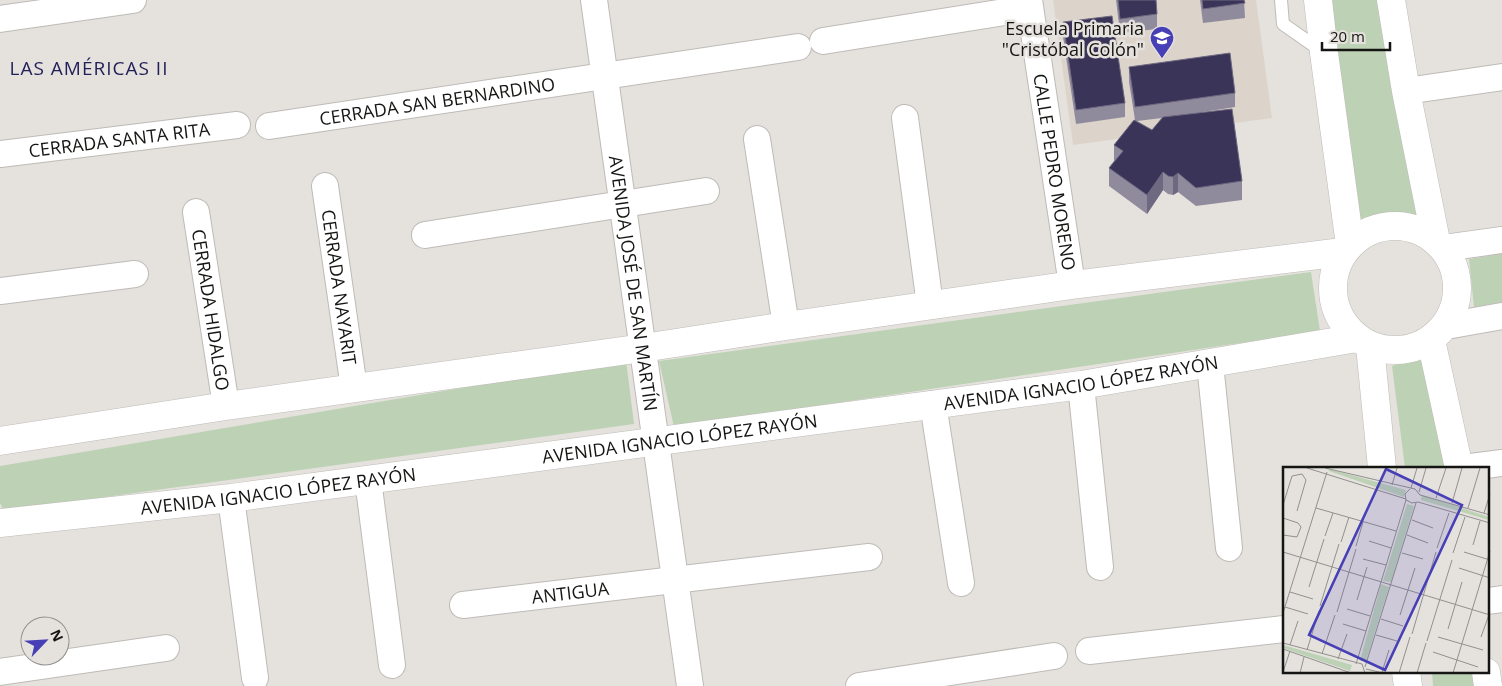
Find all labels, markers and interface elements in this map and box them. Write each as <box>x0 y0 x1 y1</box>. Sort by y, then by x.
place label: Escuela Primaria "Cristóbal Colón" <box>1002 16 1144 61</box>
scale bar <box>1322 20 1390 52</box>
school or university icon: Escuela Primaria "Cristóbal Colón" <box>1149 25 1175 59</box>
text: 20 m <box>1330 26 1365 46</box>
district label: LAS AMÉRICAS II <box>10 55 168 81</box>
street label: CERRADA SAN BERNARDINO <box>318 71 557 130</box>
street label: CALLE PEDRO MORENO <box>1028 72 1082 272</box>
street label: CERRADA SANTA RITA <box>27 116 212 162</box>
street label: AVENIDA JOSÉ DE SAN MARTÍN <box>604 154 663 413</box>
street label: CERRADA NAYARIT <box>316 208 363 366</box>
street label: CERRADA HIDALGO <box>187 227 235 392</box>
street label: AVENIDA IGNACIO LÓPEZ RAYÓN <box>942 350 1220 415</box>
street label: AVENIDA IGNACIO LÓPEZ RAYÓN <box>541 408 819 469</box>
street label: AVENIDA IGNACIO LÓPEZ RAYÓN <box>139 462 417 520</box>
inset map <box>1283 467 1490 674</box>
street label: ANTIGUA <box>530 576 611 609</box>
north arrow <box>20 616 70 666</box>
text: N <box>46 626 68 644</box>

